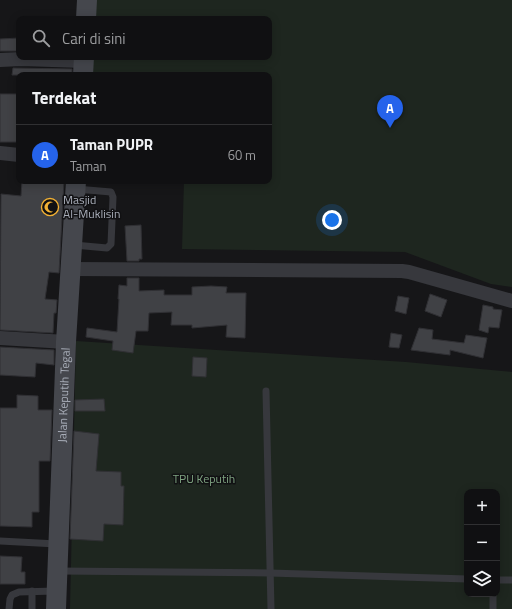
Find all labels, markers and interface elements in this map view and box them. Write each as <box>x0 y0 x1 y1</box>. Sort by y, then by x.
search box <box>16 16 272 60</box>
icon: search <box>30 27 52 49</box>
text: Cari di sini <box>62 27 126 50</box>
text: Terdekat <box>32 85 96 111</box>
pin: A <box>377 95 403 128</box>
text: Taman PUPR <box>70 133 153 156</box>
text: A <box>41 145 49 165</box>
text: 60 m <box>228 145 256 165</box>
text: Taman <box>70 156 107 176</box>
place label: Masjid Al-Muklisin <box>63 190 120 223</box>
mosque icon: Masjid Al-Muklisin <box>40 197 60 217</box>
your location <box>322 210 342 230</box>
street label: Jalan Keputih Tegal <box>52 347 75 443</box>
park label: TPU Keputih <box>173 469 235 488</box>
map controls <box>464 489 500 597</box>
button: + <box>464 489 500 525</box>
button: − <box>464 525 500 561</box>
button: layers <box>464 561 500 597</box>

